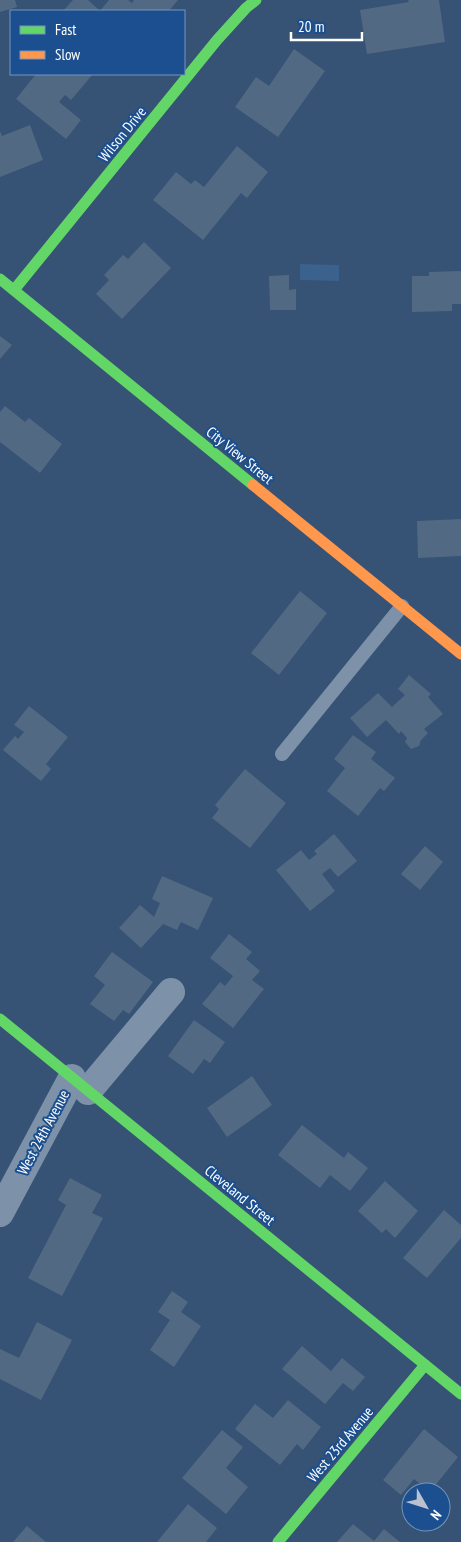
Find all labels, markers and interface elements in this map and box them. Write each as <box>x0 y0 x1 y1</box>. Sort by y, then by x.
legend <box>10 10 185 75</box>
scale bar <box>291 10 362 42</box>
text: 20 m <box>298 17 324 36</box>
text: Fast <box>55 20 76 39</box>
text: Slow <box>55 45 80 64</box>
street label: Wilson Drive <box>94 103 150 165</box>
street label: City View Street <box>202 422 278 488</box>
street label: West 24th Avenue <box>13 1086 73 1178</box>
street label: Cleveland Street <box>201 1161 279 1229</box>
street label: West 23rd Avenue <box>303 1402 377 1486</box>
north arrow <box>401 1482 451 1532</box>
text: N <box>427 1507 445 1524</box>

